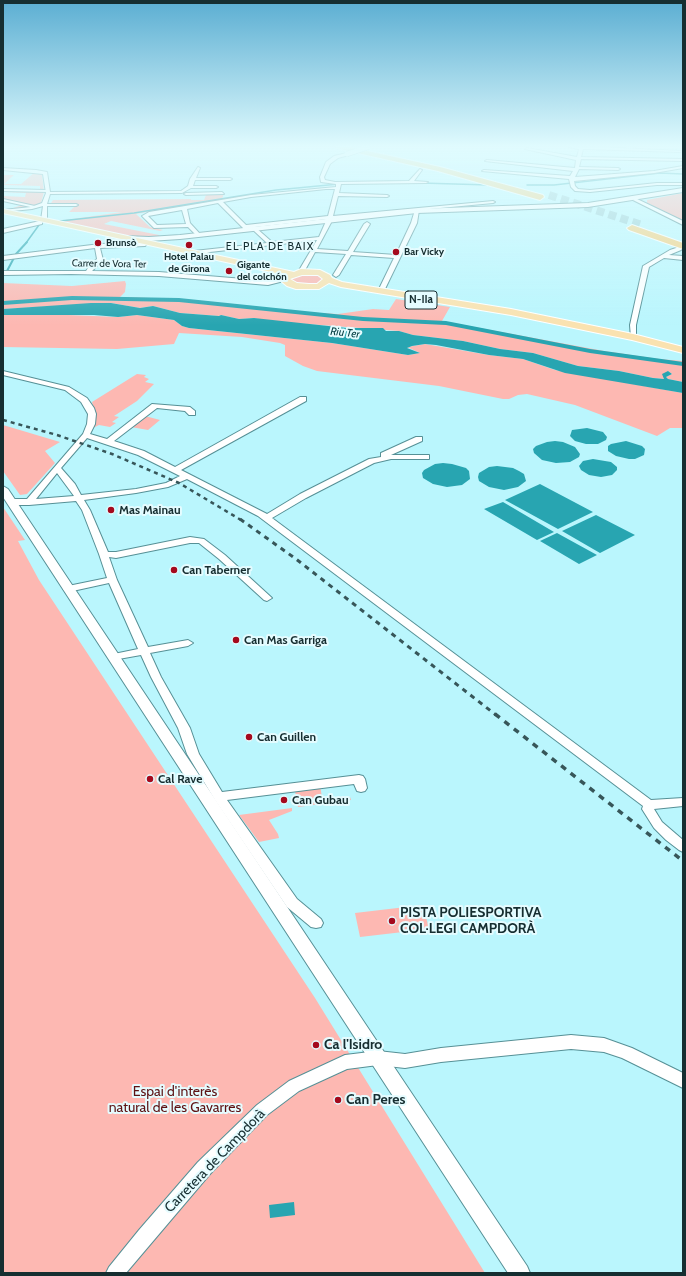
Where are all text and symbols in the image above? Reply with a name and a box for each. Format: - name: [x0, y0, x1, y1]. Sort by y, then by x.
- place label: Brunsò: [106, 237, 136, 249]
- marker: Brunsò: [93, 238, 103, 248]
- marker: Hotel Palau de Girona: [184, 240, 194, 250]
- district label: EL PLA DE BAIX: [226, 240, 314, 254]
- place label: Bar Vicky: [404, 246, 444, 258]
- marker: Bar Vicky: [391, 247, 401, 257]
- place label: Hotel Palau de Girona: [164, 251, 214, 274]
- street label: Carrer de Vora Ter: [72, 257, 146, 271]
- place label: Gigante del colchón: [237, 259, 287, 282]
- marker: Gigante del colchón: [224, 266, 234, 276]
- road number: N-IIa: [405, 291, 437, 309]
- water label: Riu Ter: [330, 325, 360, 341]
- place label: Mas Mainau: [119, 503, 181, 517]
- marker: Mas Mainau: [106, 505, 116, 515]
- place label: Can Taberner: [182, 563, 250, 577]
- marker: Can Taberner: [169, 565, 179, 575]
- place label: Can Mas Garriga: [244, 633, 327, 647]
- marker: Can Mas Garriga: [231, 635, 241, 645]
- place label: Can Guillen: [257, 730, 316, 744]
- marker: Can Guillen: [244, 732, 254, 742]
- place label: Cal Rave: [158, 772, 202, 786]
- marker: Cal Rave: [145, 774, 155, 784]
- place label: Can Gubau: [292, 793, 349, 807]
- marker: Can Gubau: [279, 795, 289, 805]
- place label: PISTA POLIESPORTIVA COL·LEGI CAMPDORÀ: [400, 905, 541, 938]
- marker: PISTA POLIESPORTIVA COL·LEGI CAMPDORÀ: [387, 916, 397, 926]
- place label: Ca l'Isidro: [324, 1037, 382, 1053]
- marker: Ca l'Isidro: [311, 1040, 321, 1050]
- park label: Espai d'interès natural de les Gavarres: [109, 1084, 241, 1116]
- place label: Can Peres: [346, 1092, 405, 1108]
- marker: Can Peres: [333, 1095, 343, 1105]
- street label: Carretera de Campdorà: [161, 1106, 269, 1216]

